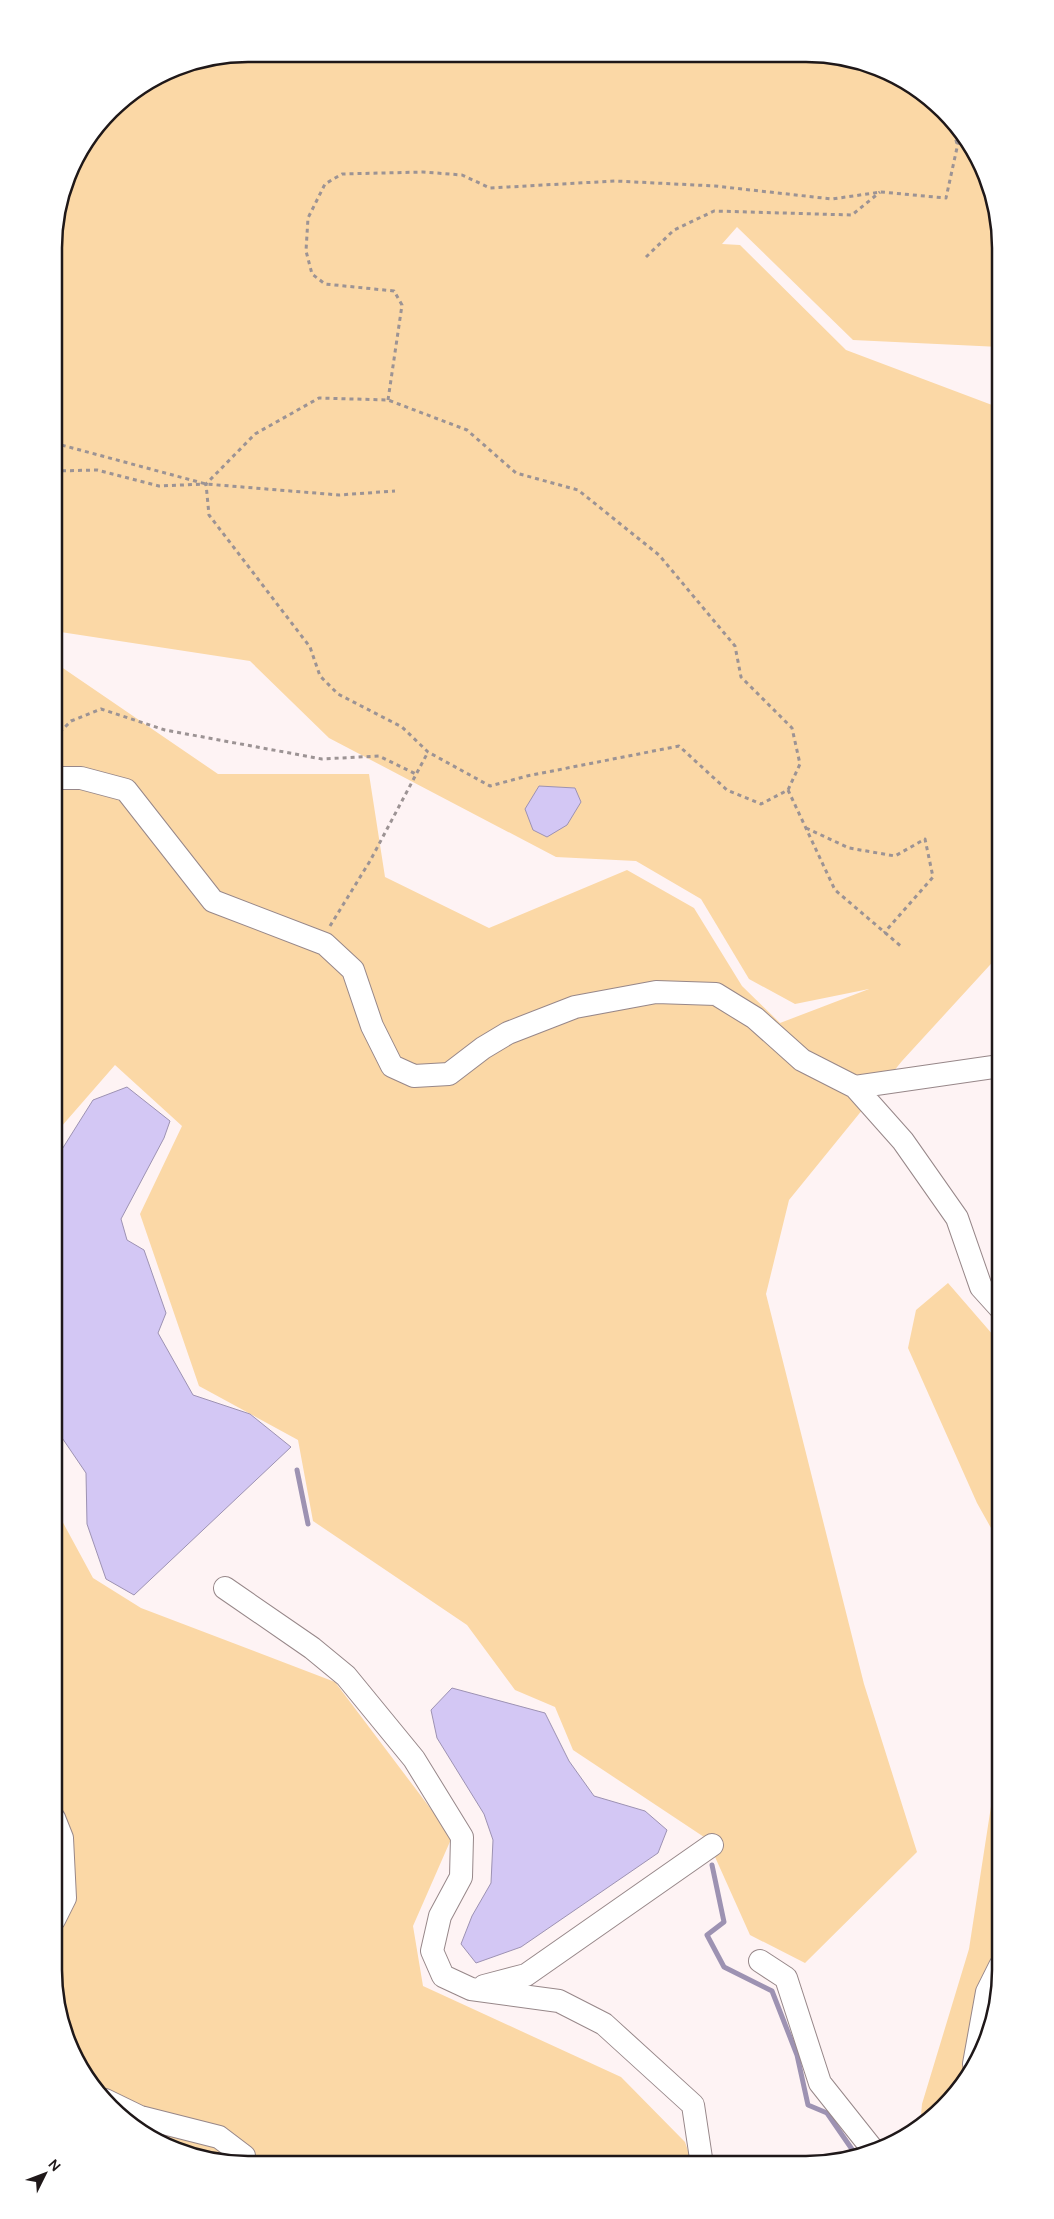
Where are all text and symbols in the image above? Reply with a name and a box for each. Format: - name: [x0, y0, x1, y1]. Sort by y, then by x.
- north arrow: [20, 2149, 70, 2199]
- text: N: [45, 2155, 65, 2175]

